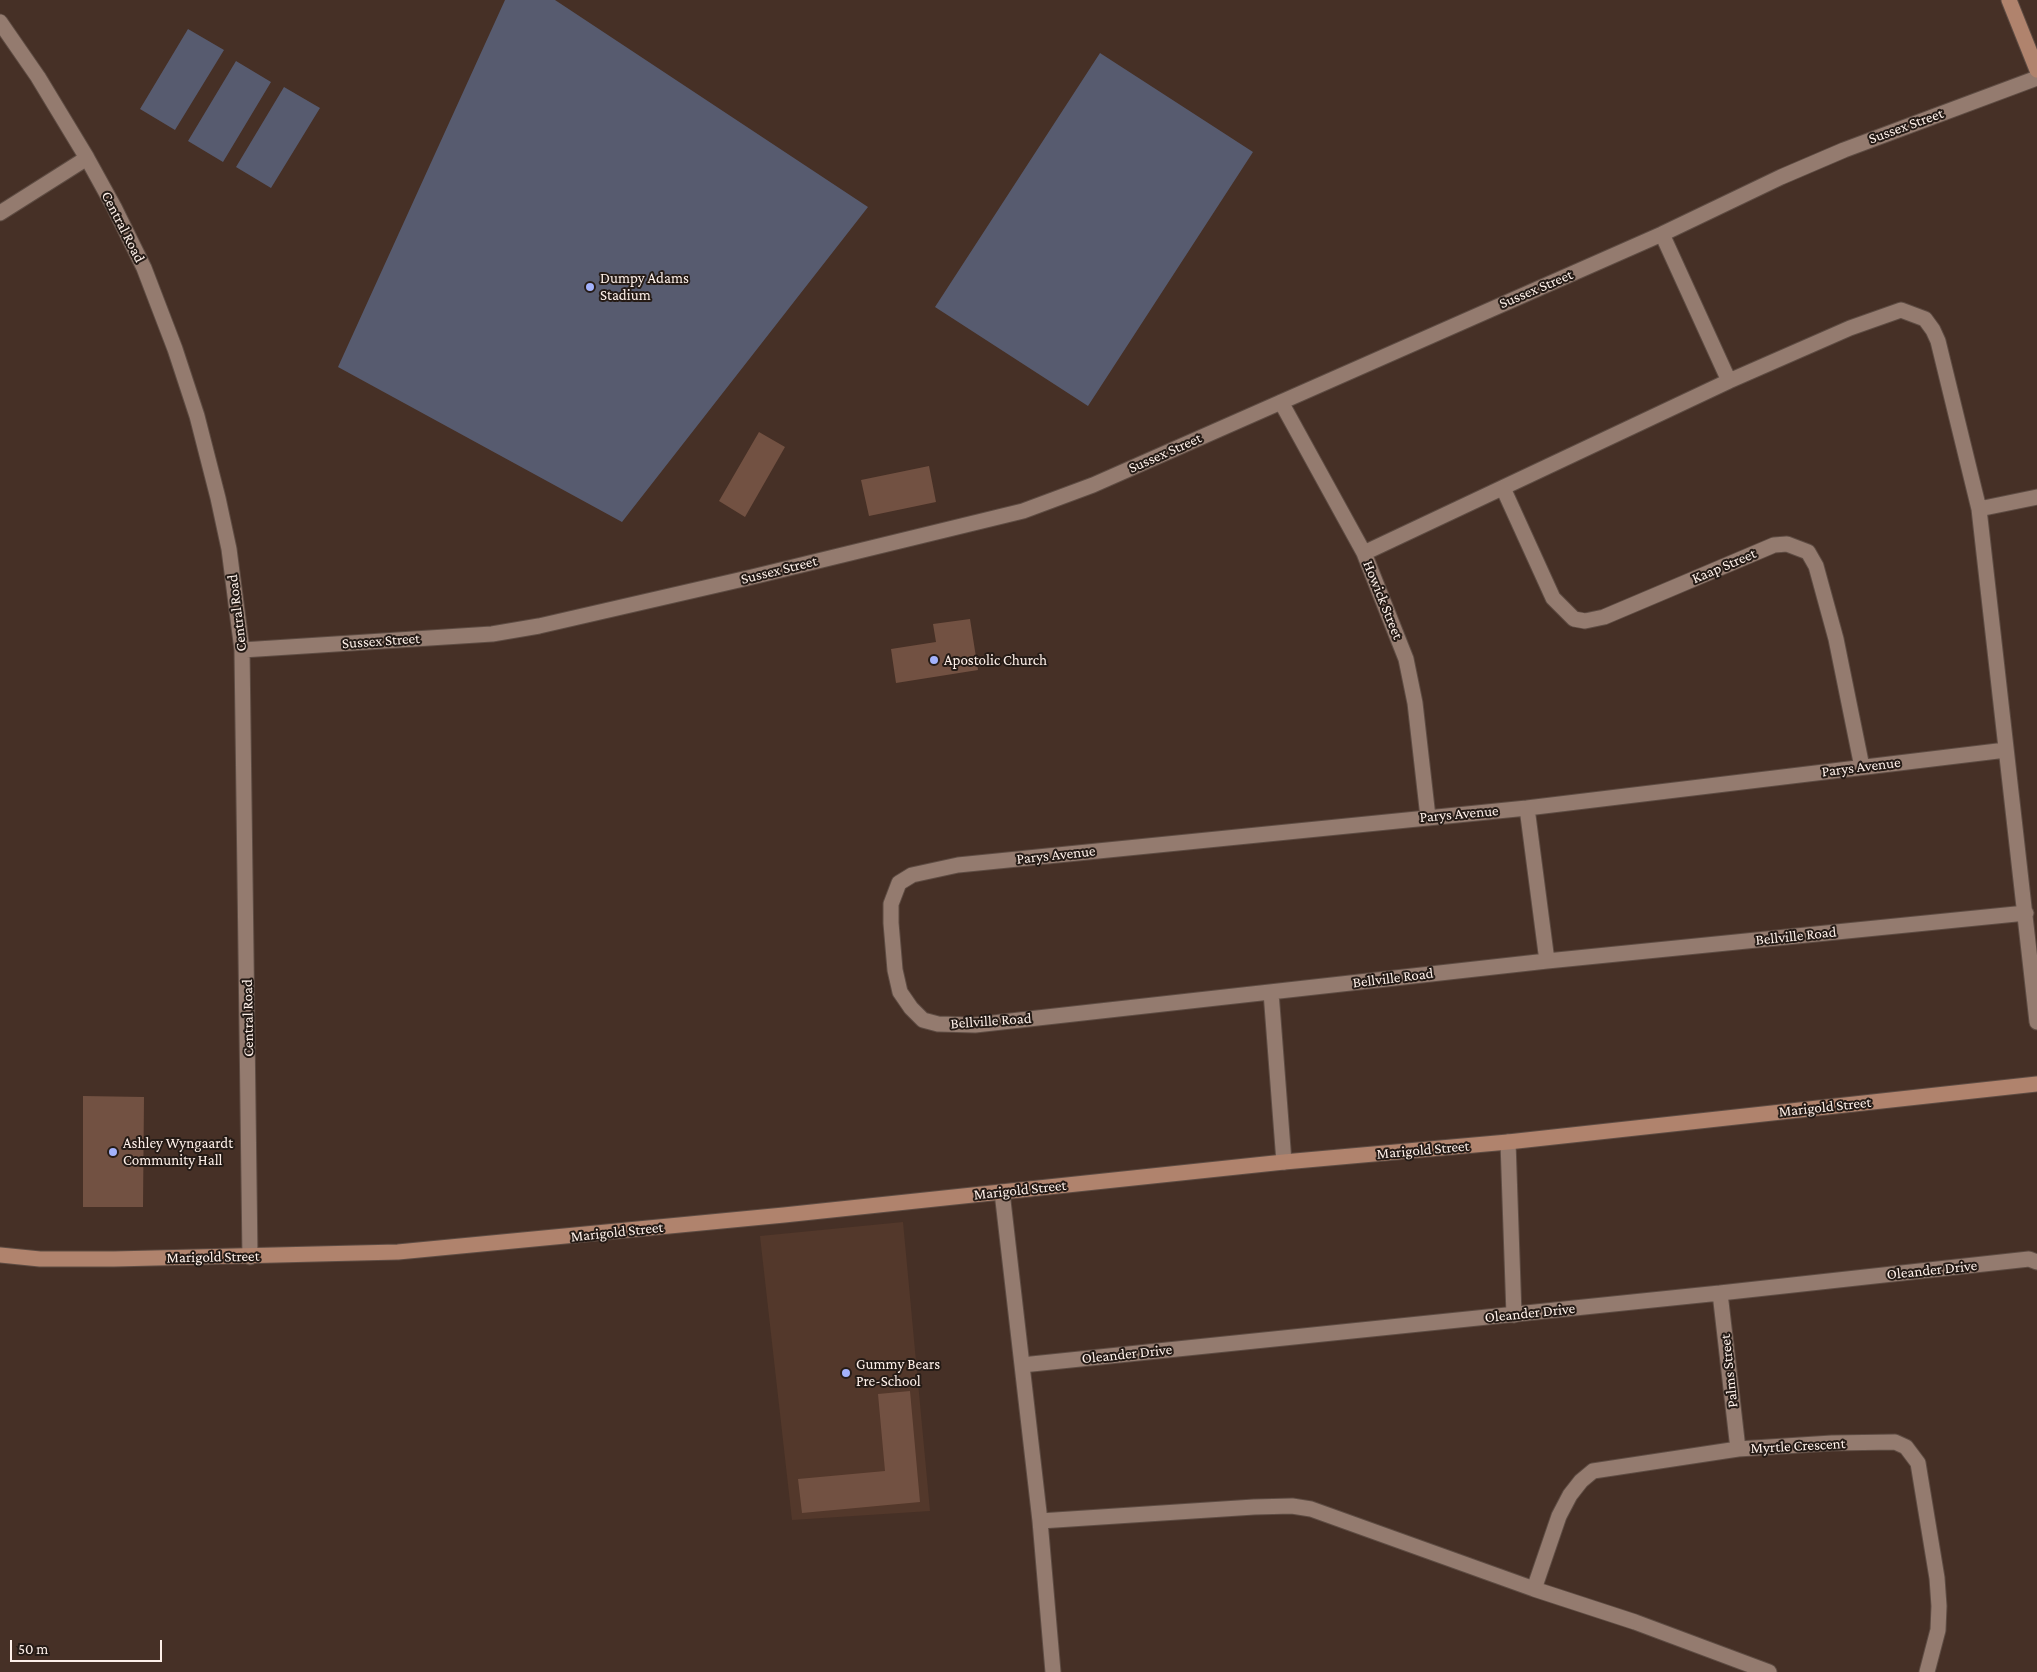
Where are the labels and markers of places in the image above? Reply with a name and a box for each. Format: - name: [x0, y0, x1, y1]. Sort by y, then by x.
- place label: Dumpy Adams Stadium: [600, 269, 689, 304]
- marker: Dumpy Adams Stadium: [584, 281, 596, 293]
- place label: Apostolic Church: [944, 651, 1047, 669]
- marker: Apostolic Church: [928, 654, 940, 666]
- place label: Ashley Wyngaardt Community Hall: [123, 1134, 233, 1169]
- marker: Ashley Wyngaardt Community Hall: [107, 1146, 119, 1158]
- place label: Gummy Bears Pre-School: [856, 1355, 940, 1390]
- marker: Gummy Bears Pre-School: [840, 1367, 852, 1379]

